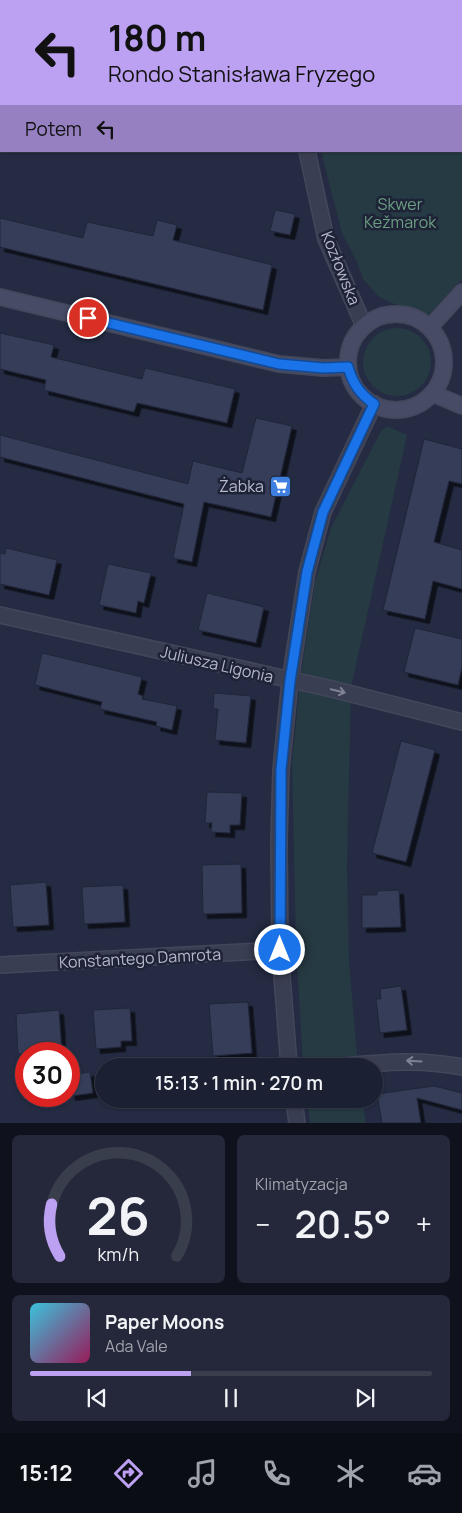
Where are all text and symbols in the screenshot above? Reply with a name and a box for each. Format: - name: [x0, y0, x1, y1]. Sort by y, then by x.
- text: 180 m: [108, 14, 206, 62]
- icon: left: [25, 20, 90, 85]
- text: Rondo Stanisława Fryzego: [108, 59, 375, 89]
- icon: left: [92, 115, 120, 143]
- text: Potem: [25, 116, 82, 142]
- park label: Skwer Kežmarok: [364, 193, 437, 233]
- street label: Kozłowska: [316, 228, 366, 308]
- pin: [67, 297, 109, 339]
- icon: arrive: [74, 304, 102, 332]
- supermarket icon: Żabka: [268, 474, 292, 498]
- place label: Żabka: [219, 475, 264, 497]
- street label: Juliusza Ligonia: [158, 640, 276, 688]
- one-way arrow: [329, 687, 345, 696]
- position arrow: [253, 923, 305, 975]
- street label: Konstantego Damrota: [58, 943, 222, 973]
- speed limit sign: 30: [15, 1042, 80, 1107]
- one-way arrow: [406, 1056, 422, 1065]
- text: 15:13 · 1 min · 270 m: [155, 1070, 323, 1096]
- text: Klimatyzacja: [255, 1173, 348, 1195]
- text: 26: [87, 1180, 150, 1251]
- text: 20.5°: [295, 1197, 391, 1249]
- text: −: [255, 1205, 270, 1243]
- text: +: [416, 1205, 432, 1243]
- text: km/h: [98, 1242, 139, 1266]
- text: Paper Moons: [105, 1309, 224, 1335]
- text: Ada Vale: [105, 1335, 168, 1357]
- icon: previous: [83, 1384, 111, 1412]
- icon: pause: [217, 1384, 245, 1412]
- icon: next: [351, 1384, 379, 1412]
- icon: directions: [111, 1456, 146, 1491]
- icon: music: [185, 1456, 220, 1491]
- icon: phone: [259, 1456, 294, 1491]
- icon: climate: [333, 1456, 368, 1491]
- icon: car: [407, 1456, 442, 1491]
- text: 15:12: [20, 1458, 72, 1488]

